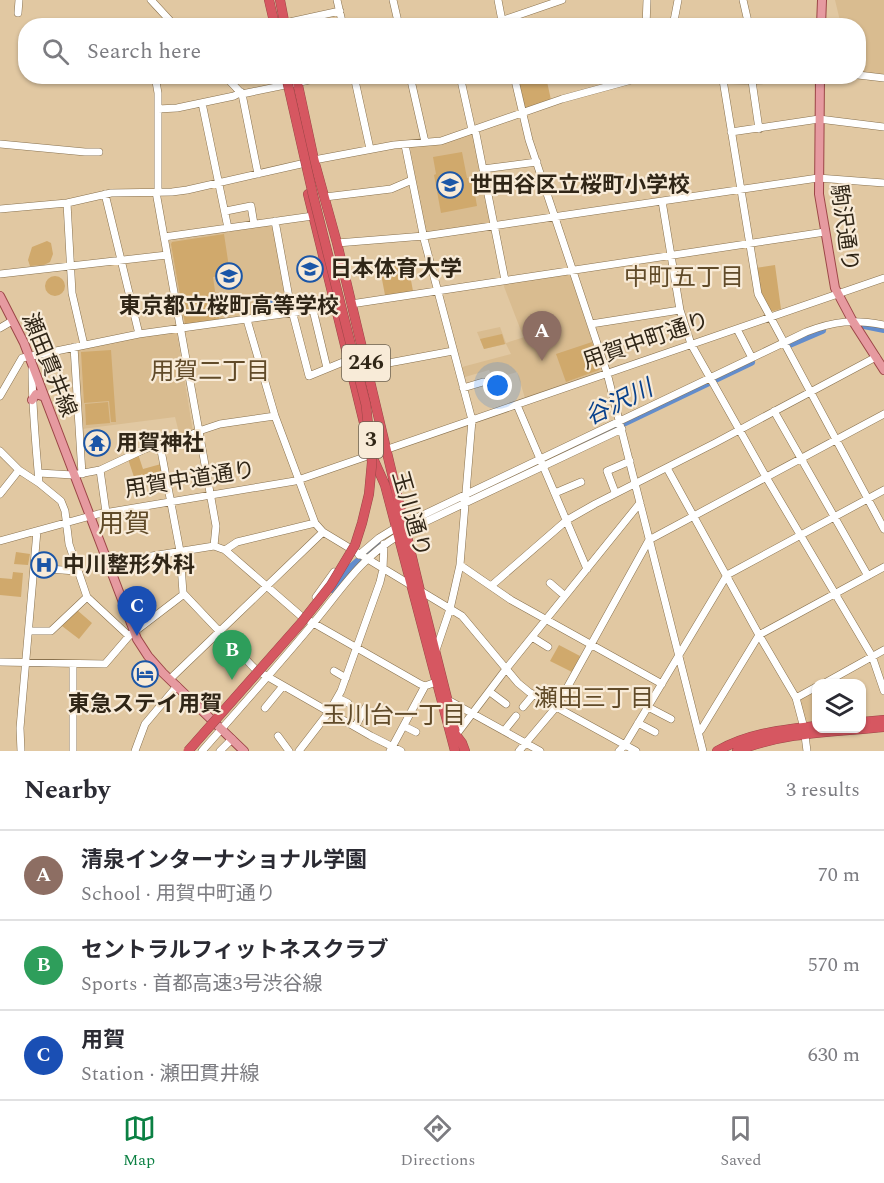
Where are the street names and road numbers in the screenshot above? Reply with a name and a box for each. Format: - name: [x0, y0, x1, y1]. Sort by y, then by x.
- street label: 駒沢通り: [822, 182, 866, 274]
- street label: 用賀中町通り: [578, 304, 714, 378]
- street label: 瀬田貫井線: [13, 308, 85, 422]
- road number: 246: [342, 345, 390, 381]
- road number: 3: [359, 422, 383, 458]
- street label: 用賀中道通り: [122, 453, 258, 507]
- street label: 玉川通り: [383, 467, 439, 561]

